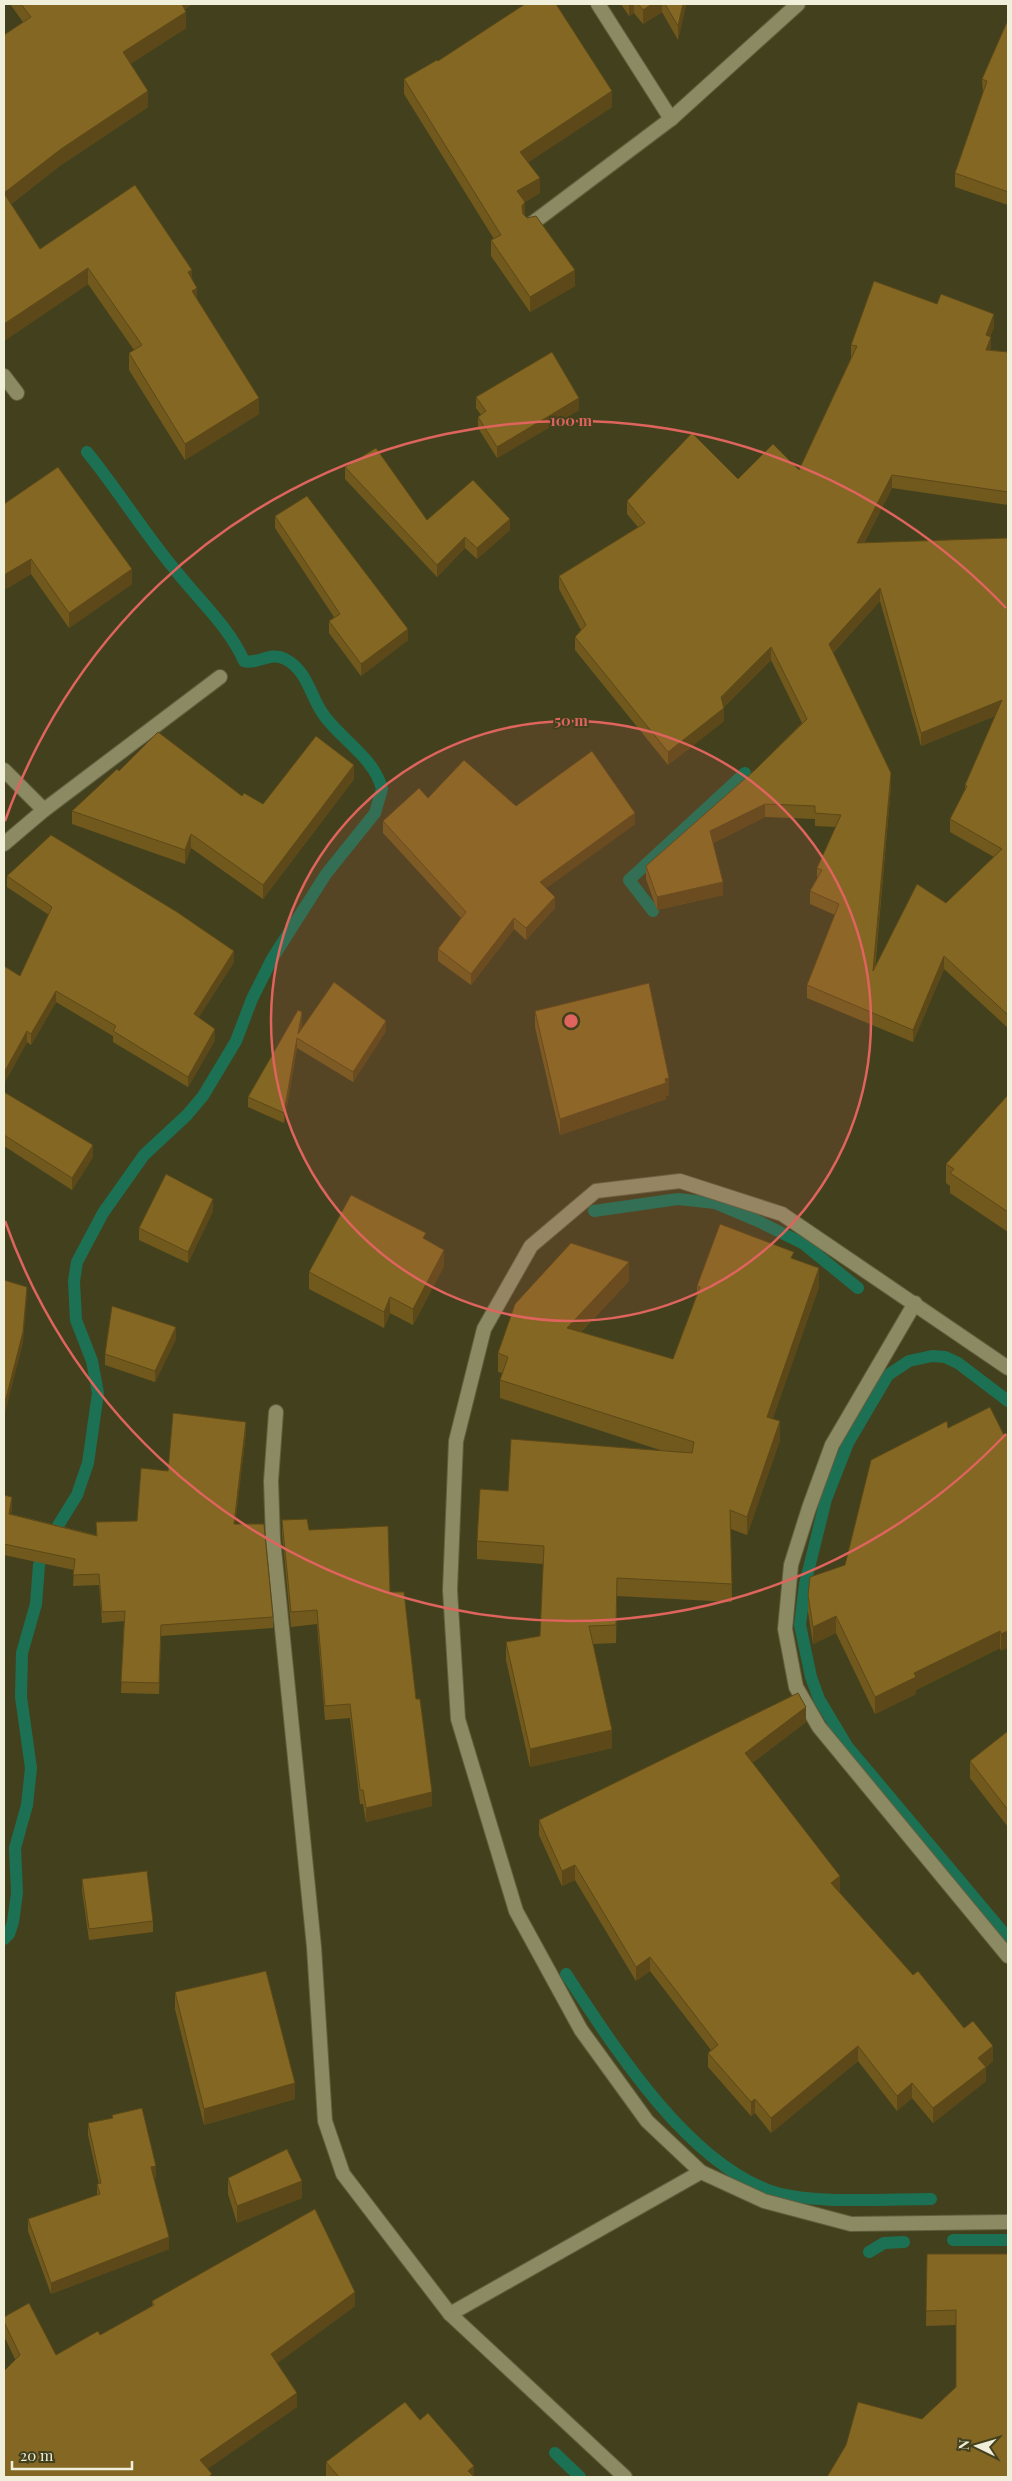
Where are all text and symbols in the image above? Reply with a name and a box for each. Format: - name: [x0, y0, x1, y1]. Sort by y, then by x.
- text: 100 m: [550, 410, 593, 430]
- text: 50 m: [554, 710, 588, 730]
- centre of rings: [562, 1012, 580, 1030]
- north arrow: [952, 2421, 1002, 2471]
- scale bar: [12, 2438, 132, 2470]
- text: N: [954, 2439, 973, 2451]
- text: 20 m: [20, 2445, 54, 2465]

